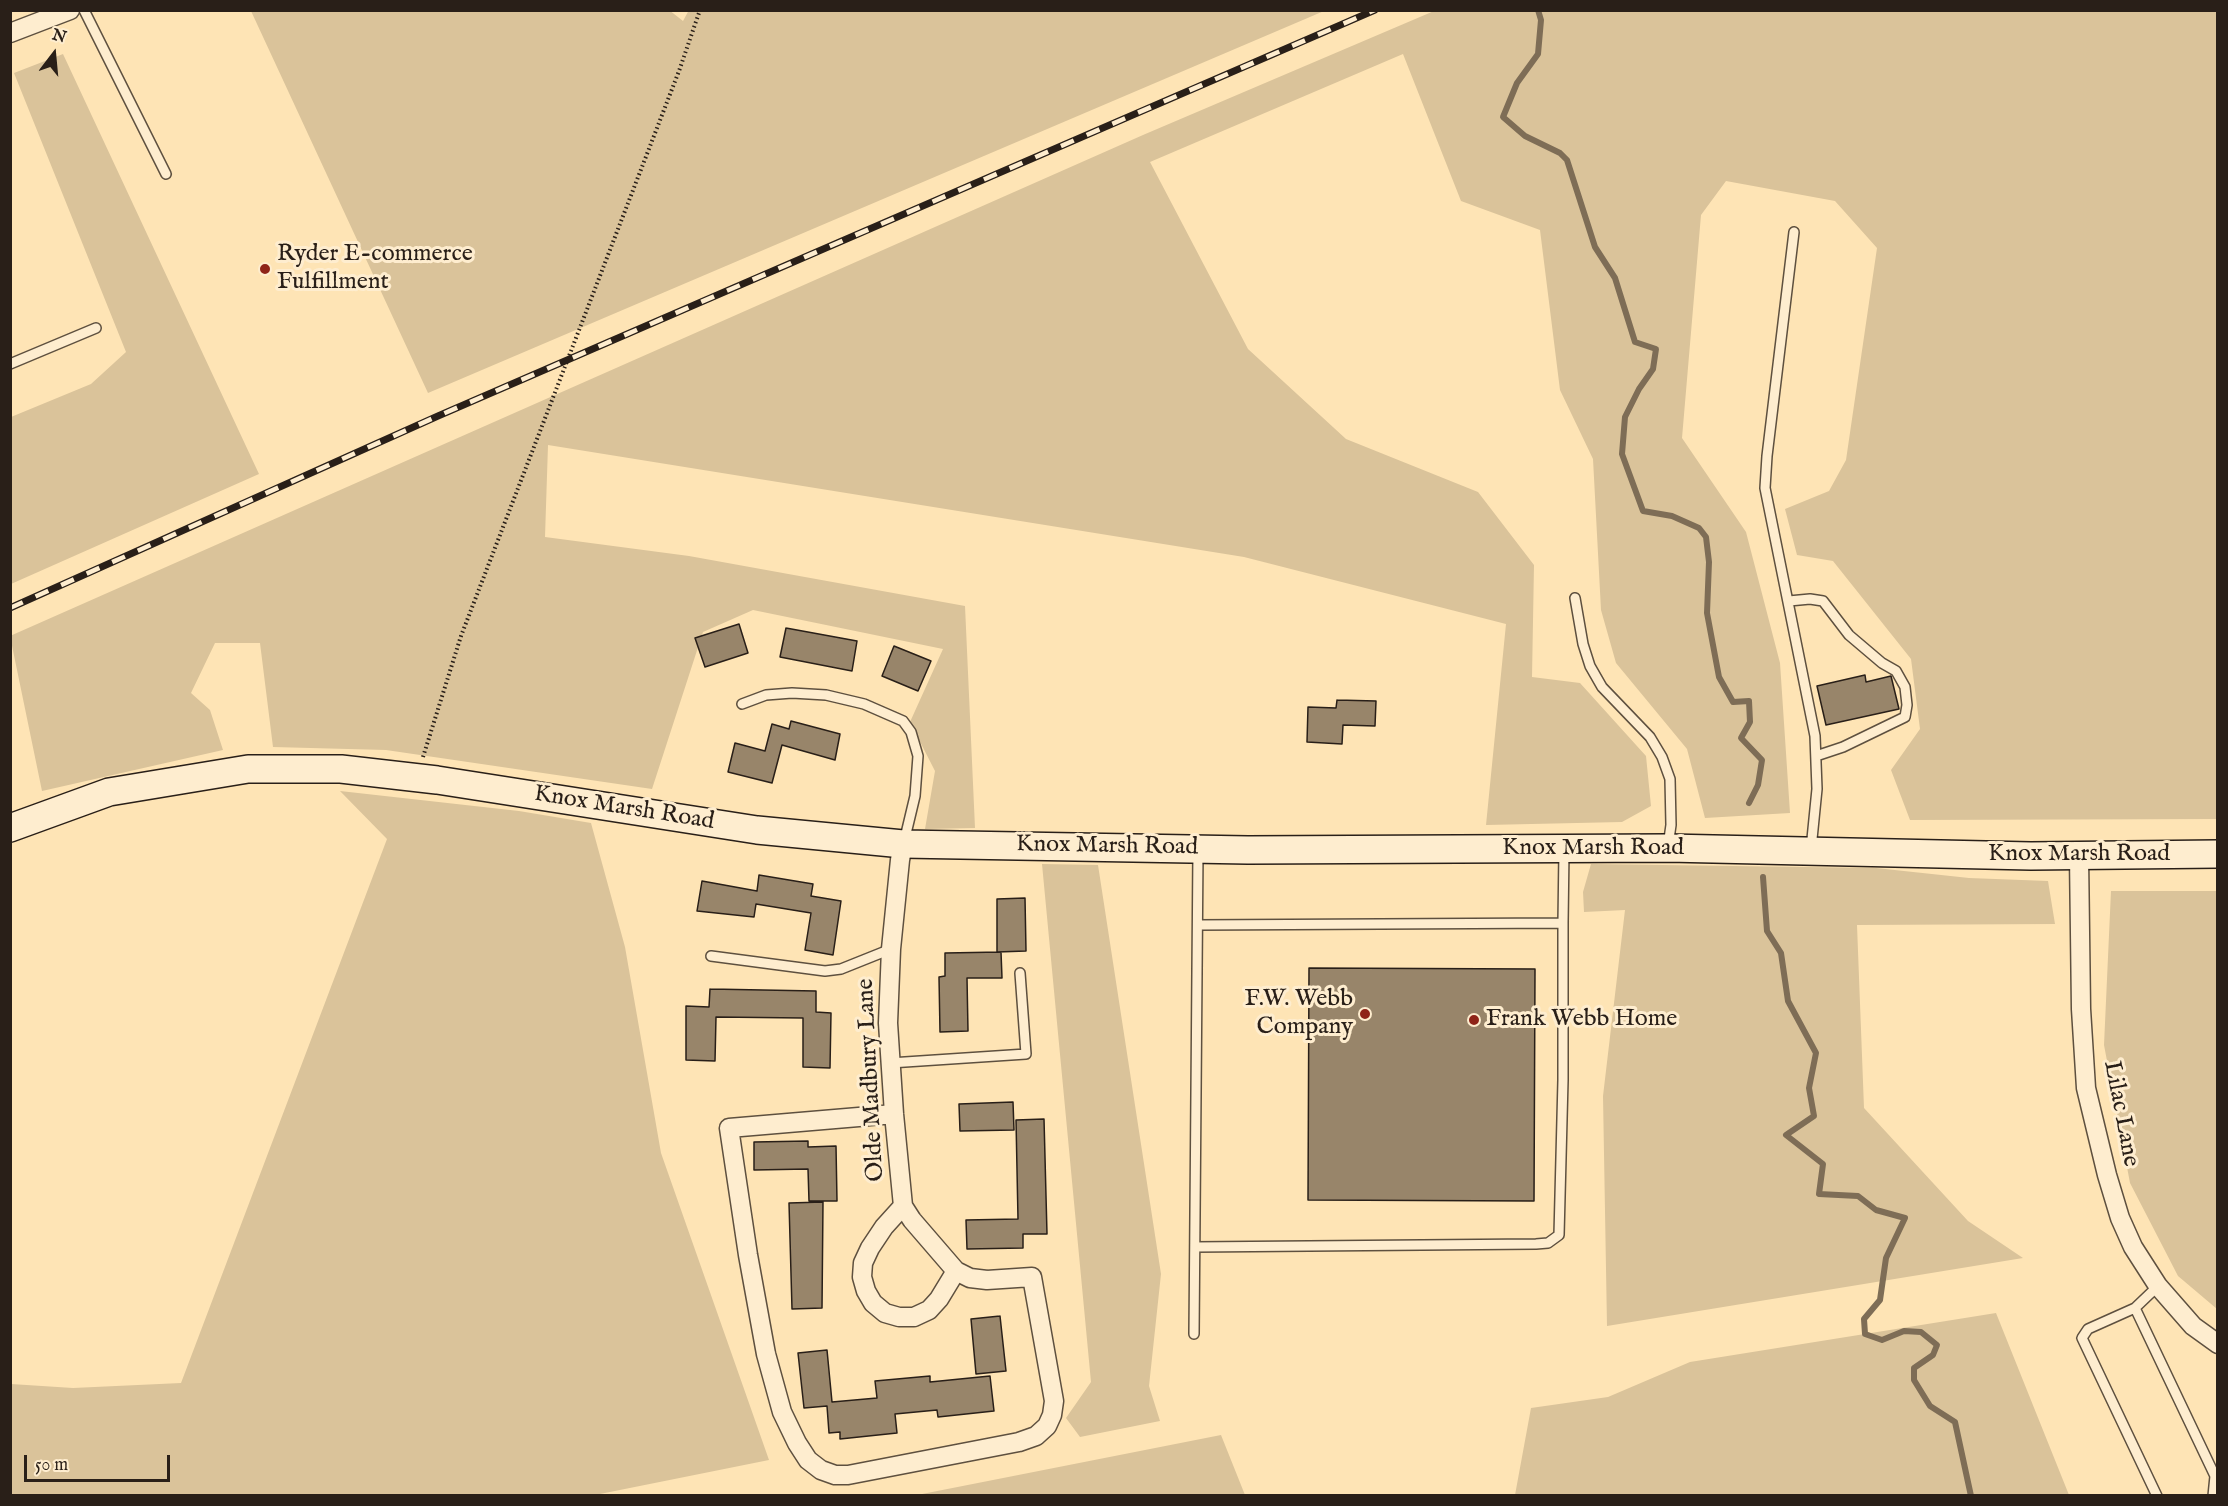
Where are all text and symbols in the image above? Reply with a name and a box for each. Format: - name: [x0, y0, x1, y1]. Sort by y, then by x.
- north arrow: [24, 24, 84, 84]
- text: N: [50, 25, 68, 48]
- place label: Ryder E-commerce Fulfillment: [277, 241, 473, 297]
- marker: Ryder E-commerce Fulfillment: [258, 262, 272, 276]
- street label: Knox Marsh Road: [532, 781, 716, 837]
- street label: Knox Marsh Road: [1016, 831, 1198, 863]
- street label: Knox Marsh Road: [1502, 835, 1684, 863]
- street label: Knox Marsh Road: [1988, 841, 2170, 869]
- street label: Olde Madbury Lane: [852, 978, 892, 1182]
- place label: F.W. Webb Company: [1245, 986, 1353, 1042]
- place label: Frank Webb Home: [1486, 1006, 1677, 1034]
- marker: F.W. Webb Company: [1358, 1007, 1372, 1021]
- marker: Frank Webb Home: [1467, 1013, 1481, 1027]
- street label: Lilac Lane: [2096, 1059, 2144, 1169]
- scale bar: [27, 1443, 172, 1481]
- text: 50 m: [35, 1454, 68, 1477]

